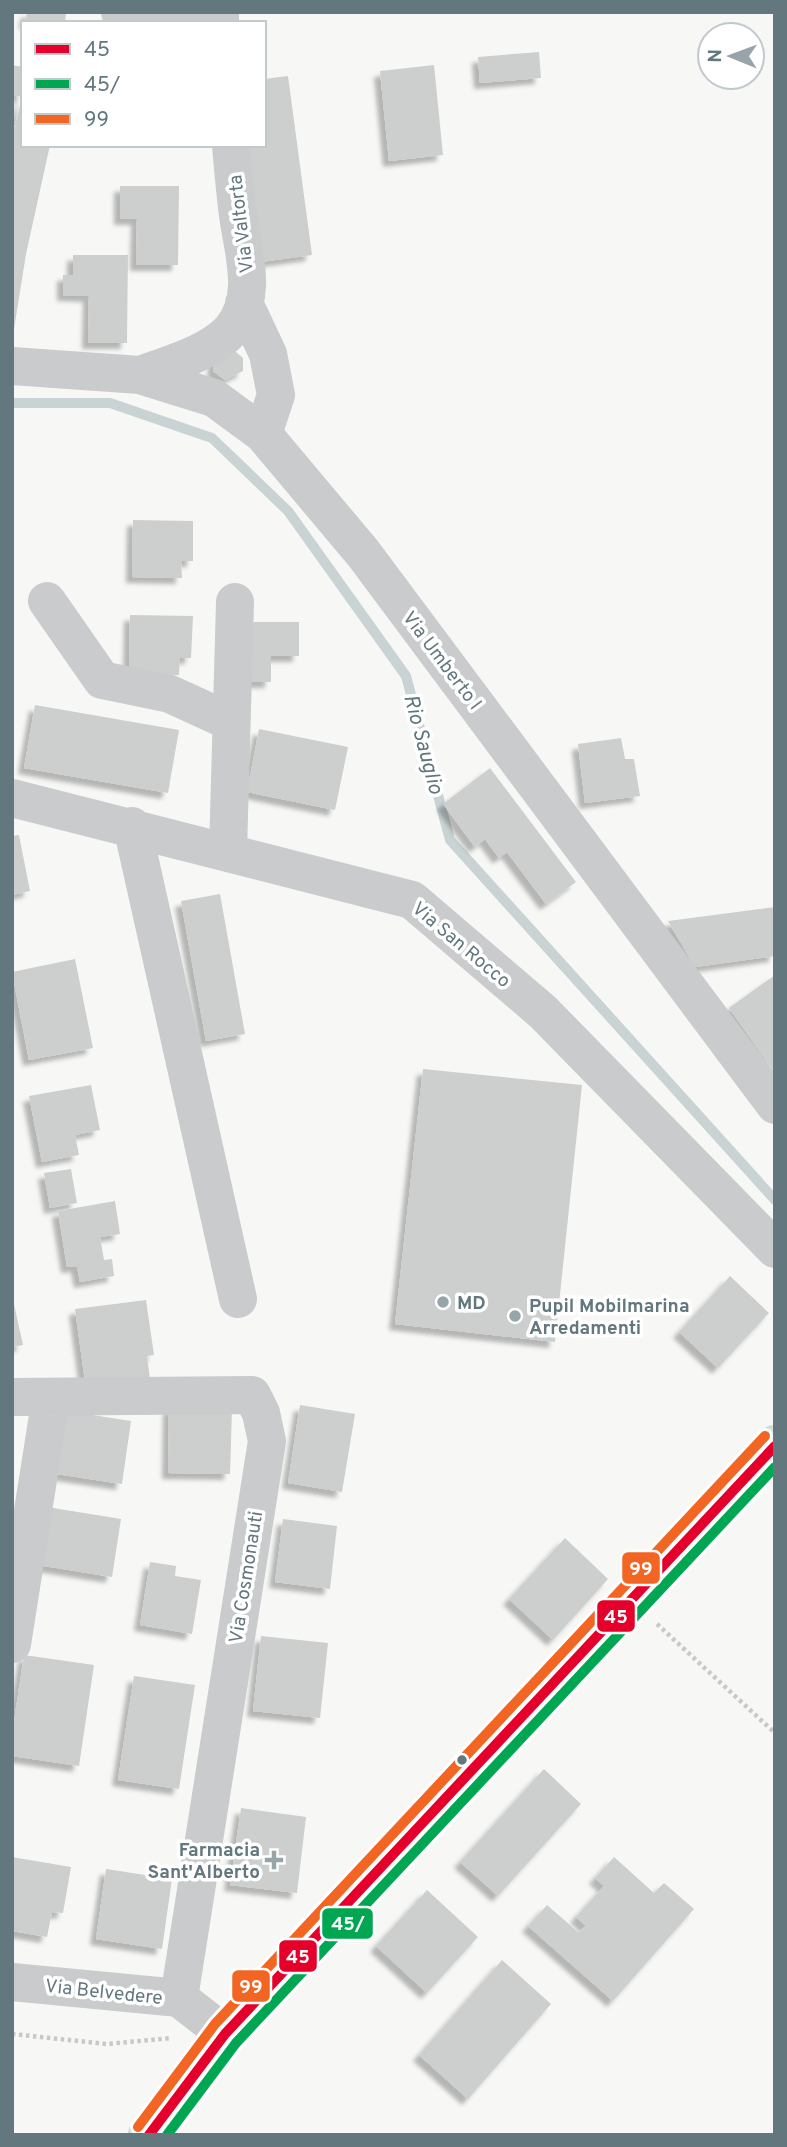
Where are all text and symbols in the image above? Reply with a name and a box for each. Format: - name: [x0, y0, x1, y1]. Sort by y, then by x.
- legend: [21, 21, 266, 147]
- north arrow: [696, 21, 766, 91]
- text: 45: [84, 37, 110, 64]
- text: N: [704, 49, 728, 63]
- text: 45/: [84, 72, 120, 99]
- text: 99: [84, 107, 109, 134]
- street label: Via Valtorta: [224, 173, 260, 274]
- street label: Via Umberto I: [397, 607, 486, 715]
- water label: Rio Sauglio: [396, 692, 449, 798]
- street label: Via San Rocco: [406, 897, 515, 994]
- place label: MD: [457, 1292, 486, 1316]
- marker: MD: [435, 1294, 451, 1310]
- place label: Pupil Mobilmarina Arredamenti: [529, 1295, 689, 1341]
- marker: Pupil Mobilmarina Arredamenti: [507, 1308, 523, 1324]
- street label: Via Cosmonauti: [225, 1510, 269, 1645]
- line badge: 99: [621, 1551, 661, 1585]
- text: 99: [629, 1558, 653, 1582]
- line badge: 45: [596, 1599, 636, 1633]
- text: 45: [604, 1606, 628, 1630]
- unlabelled marker: [455, 1753, 469, 1767]
- place label: Farmacia Sant'Alberto: [148, 1839, 260, 1885]
- marker: Farmacia Sant'Alberto: [266, 1852, 282, 1868]
- line badge: 45/: [321, 1907, 374, 1940]
- text: 45/: [331, 1913, 365, 1937]
- line badge: 45: [278, 1939, 318, 1973]
- text: 45: [286, 1946, 310, 1970]
- line badge: 99: [231, 1969, 271, 2003]
- street label: Via Belvedere: [44, 1975, 164, 2011]
- text: 99: [239, 1976, 263, 2000]

